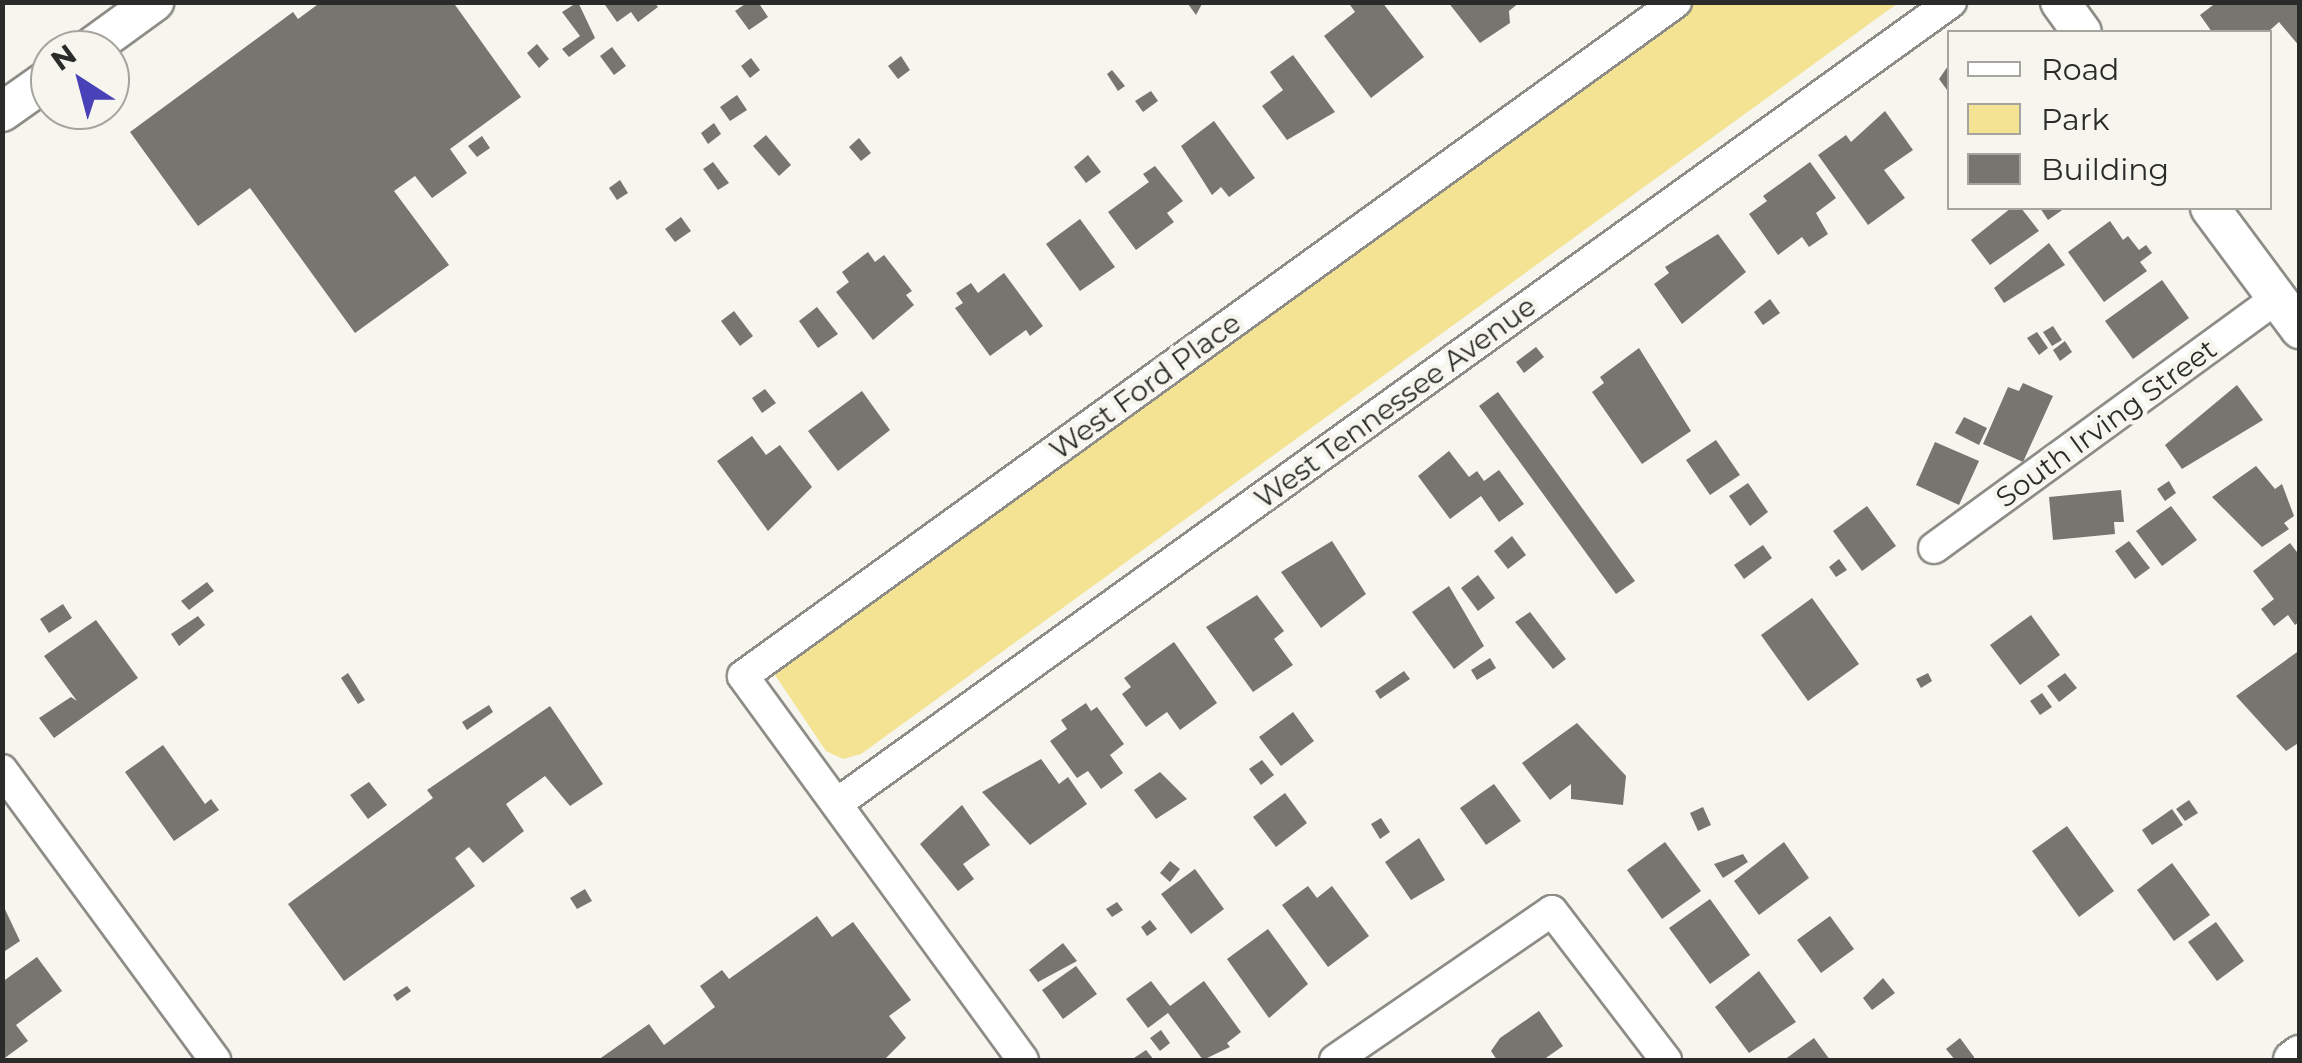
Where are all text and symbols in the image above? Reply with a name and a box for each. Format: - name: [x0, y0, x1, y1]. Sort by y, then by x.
- north arrow: [30, 30, 130, 130]
- legend: [1947, 30, 2272, 210]
- text: N: [44, 37, 83, 78]
- text: Road: [2041, 51, 2119, 88]
- text: Park: [2041, 101, 2110, 138]
- text: Building: [2041, 151, 2169, 188]
- street label: West Tennessee Avenue: [1248, 289, 1542, 515]
- street label: West Ford Place: [1043, 306, 1247, 466]
- street label: South Irving Street: [1989, 332, 2223, 514]

